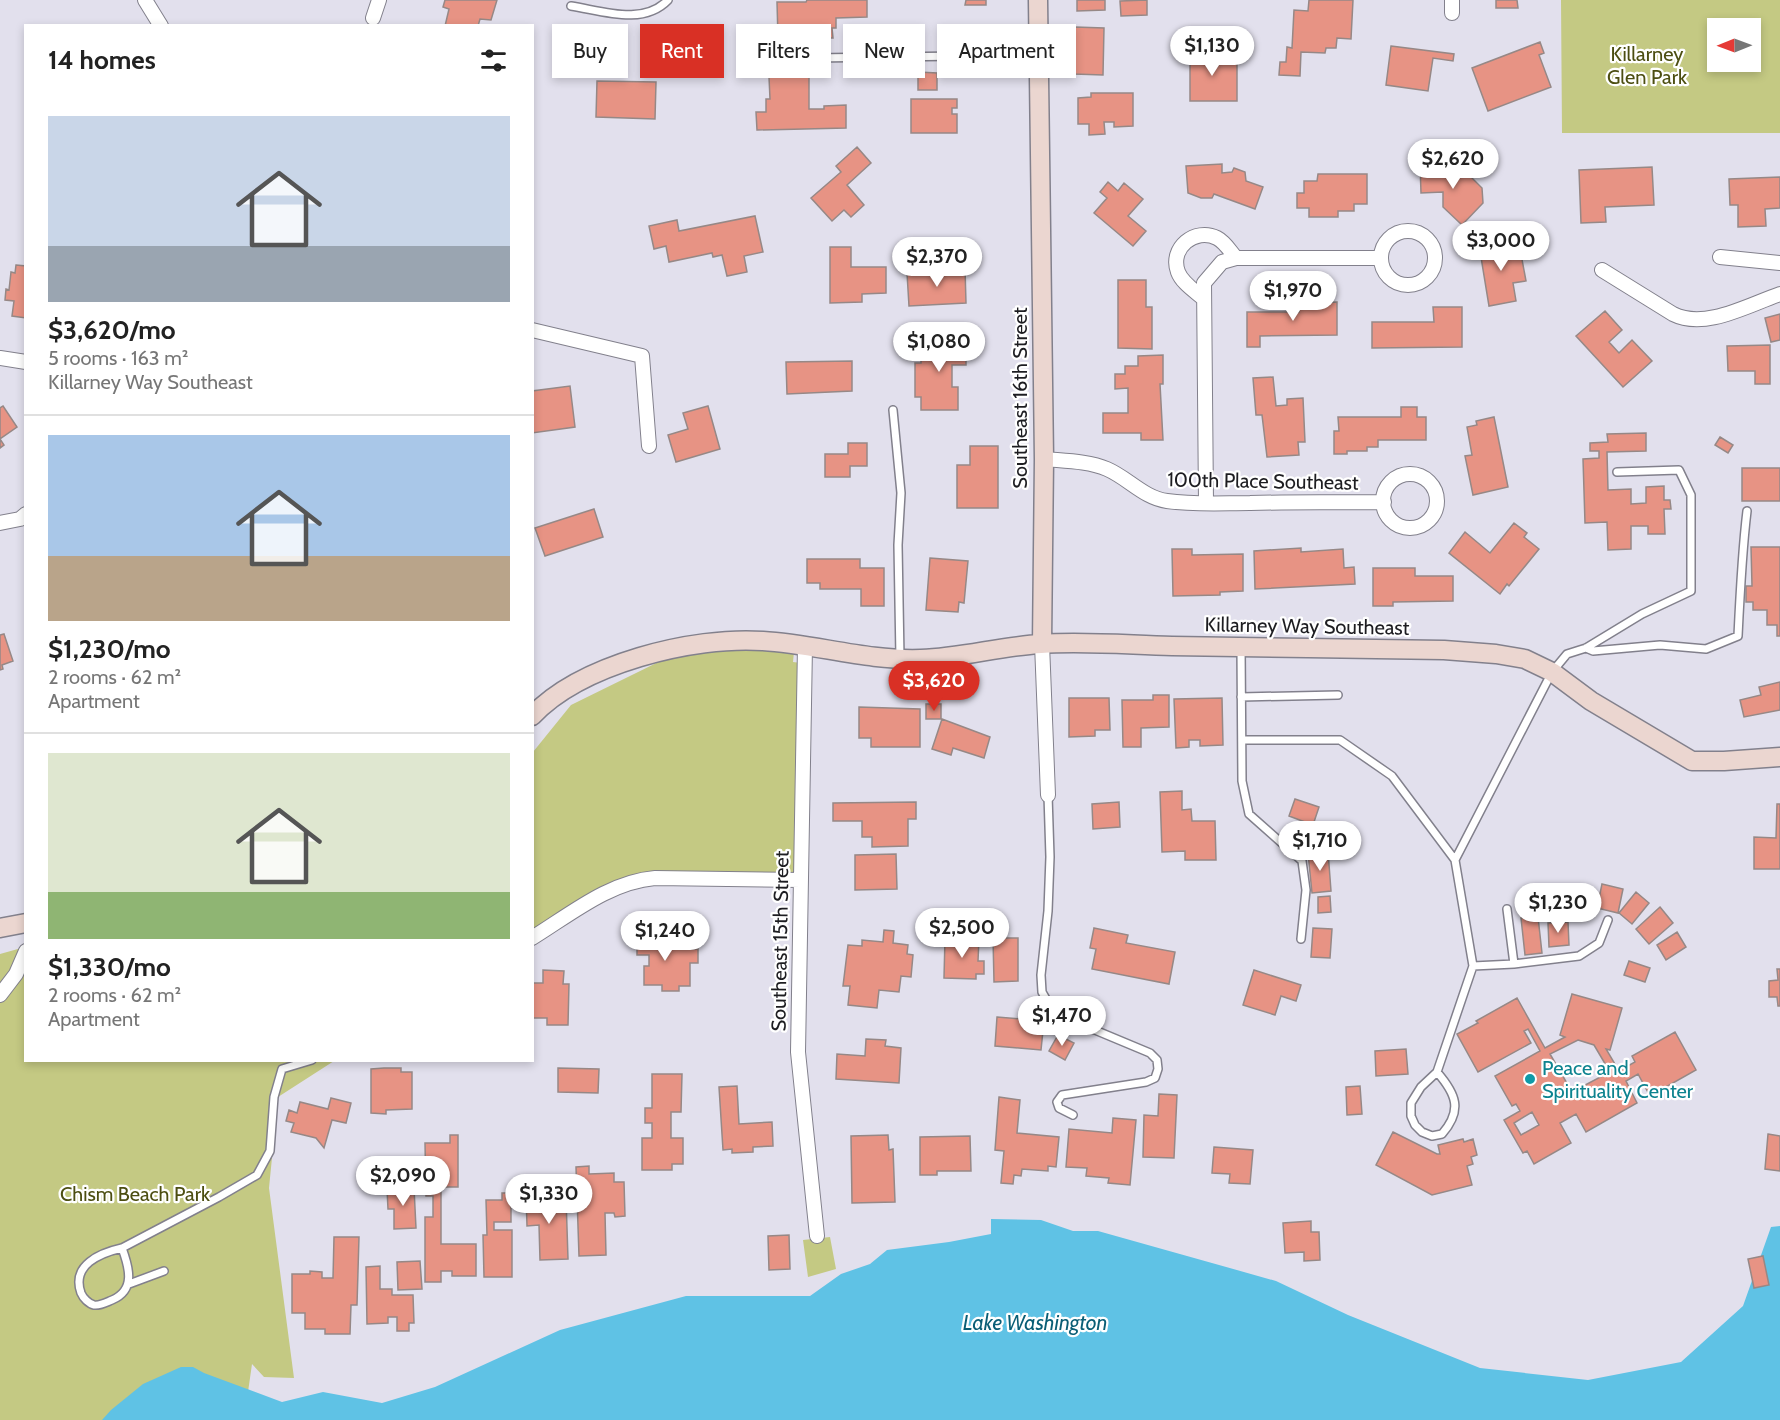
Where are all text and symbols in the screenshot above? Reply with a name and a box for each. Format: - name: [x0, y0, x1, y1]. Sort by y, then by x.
- north arrow: [1707, 18, 1761, 72]
- map controls: [1707, 18, 1761, 72]
- chip: Buy: [552, 24, 628, 78]
- chip: Rent: [640, 24, 724, 78]
- chip: Filters: [736, 24, 831, 78]
- chip: New: [843, 24, 925, 78]
- chip: Apartment: [937, 24, 1076, 78]
- pin: $1,130: [1163, 26, 1261, 77]
- text: $1,130: [1184, 33, 1240, 57]
- park label: Killarney Glen Park: [1607, 42, 1687, 89]
- text: 14 homes: [48, 44, 156, 76]
- icon: filters: [477, 44, 510, 77]
- pin: $2,620: [1404, 139, 1502, 190]
- text: $2,620: [1422, 146, 1484, 170]
- icon: home: [225, 155, 333, 263]
- pin: $3,000: [1452, 221, 1550, 272]
- text: $3,000: [1466, 228, 1536, 252]
- pin: $2,370: [888, 237, 986, 288]
- text: $2,370: [906, 244, 968, 268]
- pin: $1,970: [1244, 271, 1342, 322]
- text: $1,970: [1264, 278, 1322, 302]
- street label: Southeast 16th Street: [1008, 307, 1032, 489]
- text: $3,620/mo: [48, 314, 176, 346]
- pin: $1,080: [890, 322, 988, 373]
- text: $1,080: [907, 329, 971, 353]
- text: 5 rooms · 163 m²: [48, 346, 188, 370]
- text: Killarney Way Southeast: [48, 370, 253, 394]
- street label: 100th Place Southeast: [1167, 467, 1359, 495]
- icon: home: [225, 474, 333, 582]
- street label: Killarney Way Southeast: [1204, 612, 1410, 640]
- text: $1,230/mo: [48, 633, 171, 665]
- pin: $3,620: [885, 661, 983, 712]
- text: 2 rooms · 62 m²: [48, 665, 181, 689]
- text: $3,620: [903, 668, 965, 692]
- text: Apartment: [48, 689, 140, 713]
- icon: home: [225, 792, 333, 900]
- pin: $1,710: [1271, 821, 1369, 872]
- text: $1,710: [1292, 828, 1348, 852]
- street label: Southeast 15th Street: [766, 850, 794, 1032]
- pin: $1,230: [1509, 883, 1607, 934]
- text: $1,230: [1528, 890, 1588, 914]
- pin: $2,500: [913, 908, 1011, 959]
- pin: $1,240: [616, 911, 714, 962]
- text: $2,500: [929, 915, 995, 939]
- text: $1,240: [635, 918, 695, 942]
- text: $1,330/mo: [48, 951, 171, 983]
- text: 2 rooms · 62 m²: [48, 983, 181, 1007]
- pin: $1,470: [1013, 996, 1111, 1047]
- text: $1,470: [1032, 1003, 1092, 1027]
- text: Apartment: [48, 1007, 140, 1031]
- place label: Peace and Spirituality Center: [1542, 1056, 1694, 1103]
- marker: Peace and Spirituality Center: [1523, 1072, 1537, 1086]
- pin: $2,090: [354, 1156, 452, 1207]
- text: $2,090: [370, 1163, 436, 1187]
- pin: $1,330: [500, 1174, 598, 1225]
- text: $1,330: [519, 1181, 579, 1205]
- park label: Chism Beach Park: [60, 1182, 210, 1206]
- water label: Lake Washington: [963, 1310, 1107, 1335]

